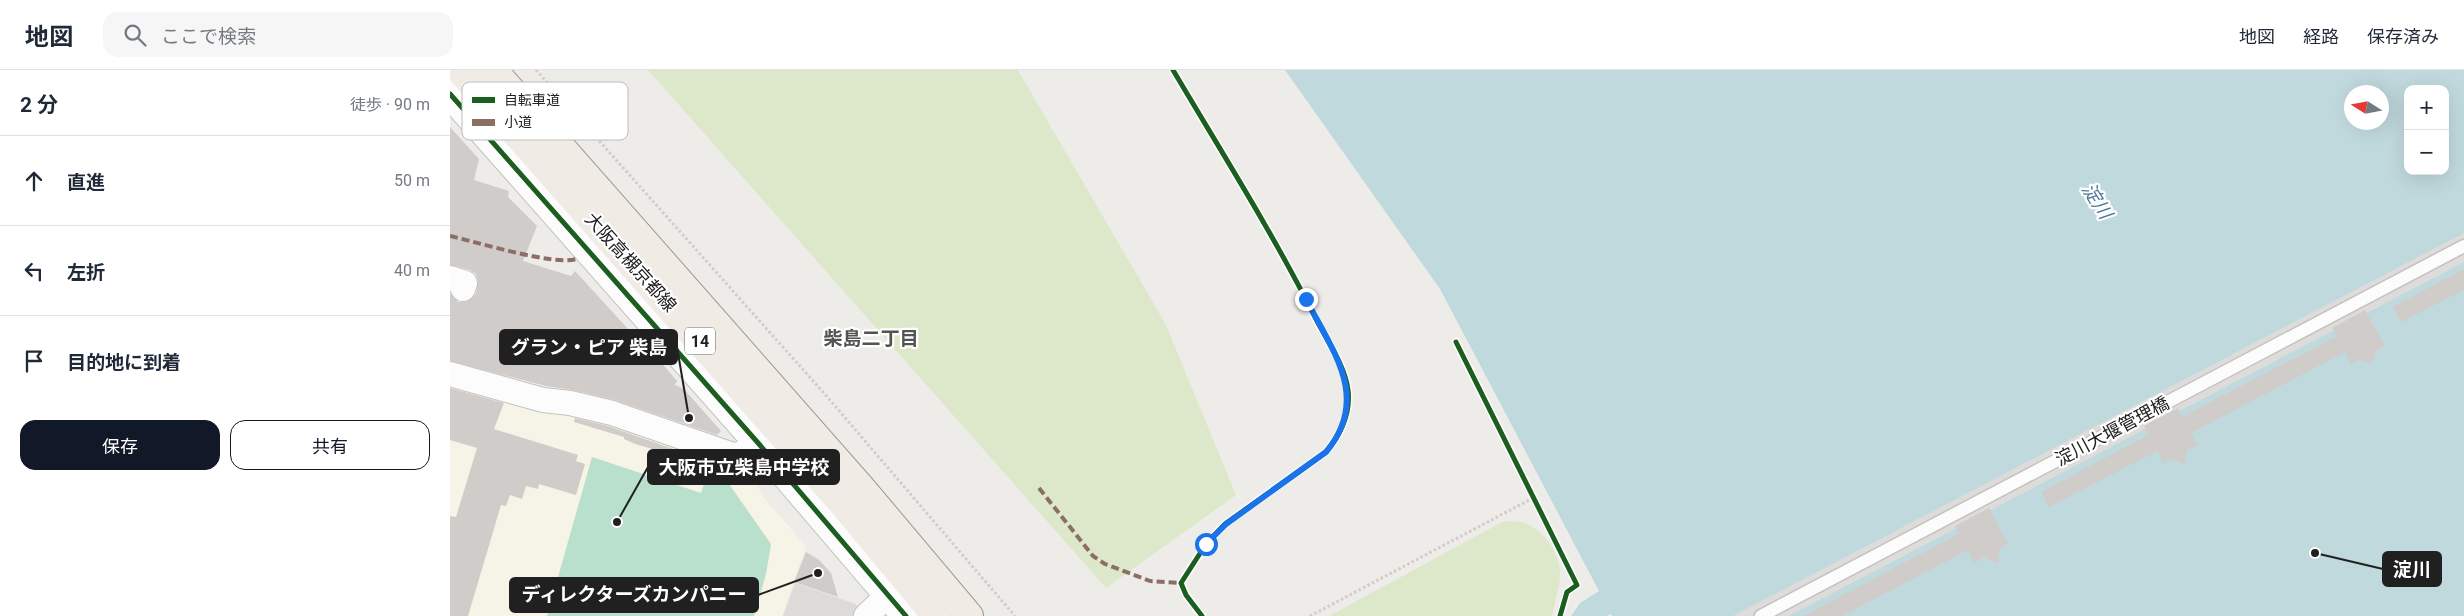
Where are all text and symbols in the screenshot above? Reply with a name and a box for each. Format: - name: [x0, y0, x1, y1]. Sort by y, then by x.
- search box: [103, 12, 453, 57]
- icon: search: [121, 21, 149, 49]
- text: 地図: [25, 23, 73, 51]
- text: ここで検索: [161, 25, 256, 48]
- text: 地図: [2239, 26, 2275, 47]
- text: 経路: [2303, 26, 2339, 47]
- text: 保存済み: [2367, 26, 2439, 47]
- legend: [462, 82, 628, 140]
- north arrow: [2344, 85, 2389, 130]
- map controls: [2404, 85, 2449, 175]
- button: +: [2404, 85, 2449, 130]
- text: 自転車道: [504, 92, 560, 108]
- text: 2 分: [20, 93, 58, 117]
- text: 徒歩 · 90 m: [350, 95, 430, 114]
- text: 小道: [504, 114, 532, 130]
- button: −: [2404, 130, 2449, 175]
- icon: ahead: [20, 167, 48, 195]
- text: 直進: [67, 171, 105, 194]
- text: 50 m: [394, 171, 430, 190]
- water label: 淀川: [2077, 179, 2118, 225]
- street label: 大阪高槻京都線: [581, 208, 681, 316]
- icon: left: [20, 257, 48, 285]
- text: 左折: [67, 261, 105, 284]
- text: 40 m: [394, 261, 430, 280]
- route end: [1295, 288, 1318, 311]
- district label: 柴島二丁目: [823, 327, 919, 350]
- road number: 14: [685, 328, 715, 354]
- callout: グラン・ピア 柴島: [500, 330, 677, 364]
- text: グラン・ピア 柴島: [511, 336, 667, 359]
- icon: arrive: [20, 347, 48, 375]
- text: 目的地に到着: [67, 351, 181, 374]
- street label: 淀川大堰管理橋: [2051, 392, 2173, 470]
- button: 保存: [20, 420, 220, 470]
- button: 共有: [230, 420, 430, 470]
- callout: 大阪市立柴島中学校: [648, 450, 839, 484]
- text: 大阪市立柴島中学校: [658, 456, 830, 479]
- route start: [1195, 533, 1218, 556]
- callout: 淀川: [2383, 552, 2441, 586]
- text: 淀川: [2393, 558, 2431, 581]
- callout: ディレクターズカンパニー: [510, 578, 758, 612]
- text: ディレクターズカンパニー: [522, 583, 746, 606]

